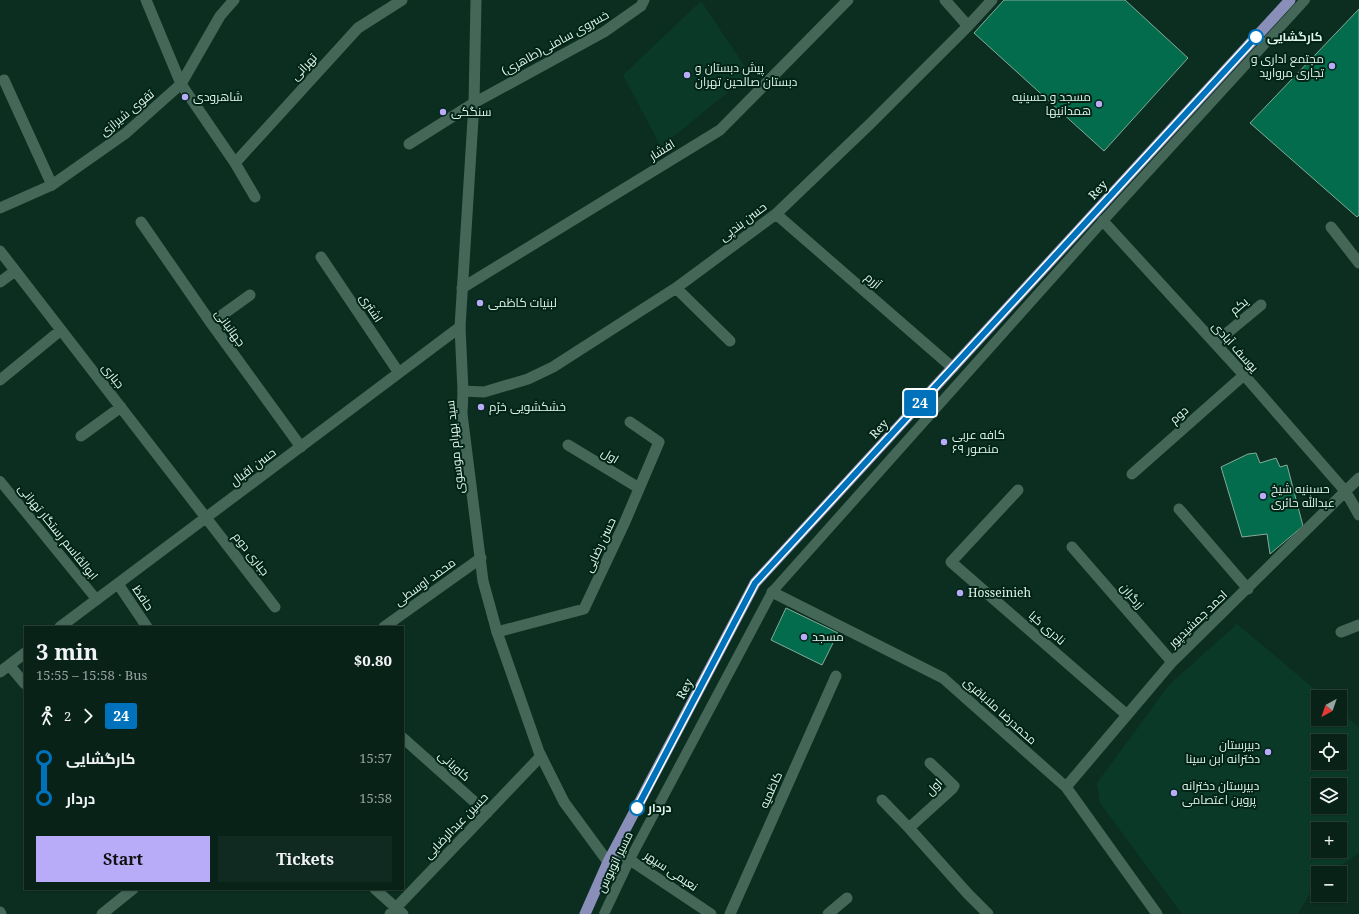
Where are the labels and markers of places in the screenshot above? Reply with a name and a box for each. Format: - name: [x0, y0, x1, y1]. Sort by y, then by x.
- place label: کارگشایی: [1267, 28, 1323, 45]
- marker: کارگشایی: [1248, 29, 1264, 45]
- place label: مجتمع اداری و تجاری مروارید: [1251, 50, 1325, 81]
- place label: پیش دبستان و دبستان صالحین تهران: [695, 59, 798, 90]
- marker: مجتمع اداری و تجاری مروارید: [1327, 61, 1337, 71]
- marker: پیش دبستان و دبستان صالحین تهران: [682, 70, 692, 80]
- place label: شاهرودی: [193, 88, 243, 105]
- place label: مسجد و حسینیه همدانیها: [1012, 88, 1091, 119]
- marker: شاهرودی: [180, 92, 190, 102]
- marker: مسجد و حسینیه همدانیها: [1094, 99, 1104, 109]
- place label: سنگکی: [451, 103, 492, 120]
- marker: سنگکی: [438, 107, 448, 117]
- place label: لبنیات کاظمی: [488, 294, 557, 311]
- marker: لبنیات کاظمی: [475, 298, 485, 308]
- place label: خشکشویی خرّم: [489, 398, 566, 415]
- marker: خشکشویی خرّم: [476, 402, 486, 412]
- place label: کافه عربی منصور ۶۹: [952, 426, 1005, 457]
- marker: کافه عربی منصور ۶۹: [939, 437, 949, 447]
- place label: حسینیه شیخ عبدالله حائری: [1271, 480, 1335, 511]
- marker: حسینیه شیخ عبدالله حائری: [1258, 491, 1268, 501]
- place label: Hosseinieh: [968, 584, 1032, 601]
- marker: Hosseinieh: [955, 588, 965, 598]
- place label: مسجد: [812, 628, 844, 645]
- marker: مسجد: [799, 632, 809, 642]
- place label: دبیرستان دخترانه ابن سینا: [1185, 736, 1260, 767]
- marker: دبیرستان دخترانه ابن سینا: [1263, 747, 1273, 757]
- place label: دبیرستان دخترانه پروین اعتصامی: [1182, 777, 1259, 809]
- marker: دبیرستان دخترانه پروین اعتصامی: [1169, 788, 1179, 798]
- place label: دردار: [647, 799, 671, 816]
- marker: دردار: [629, 800, 645, 816]

